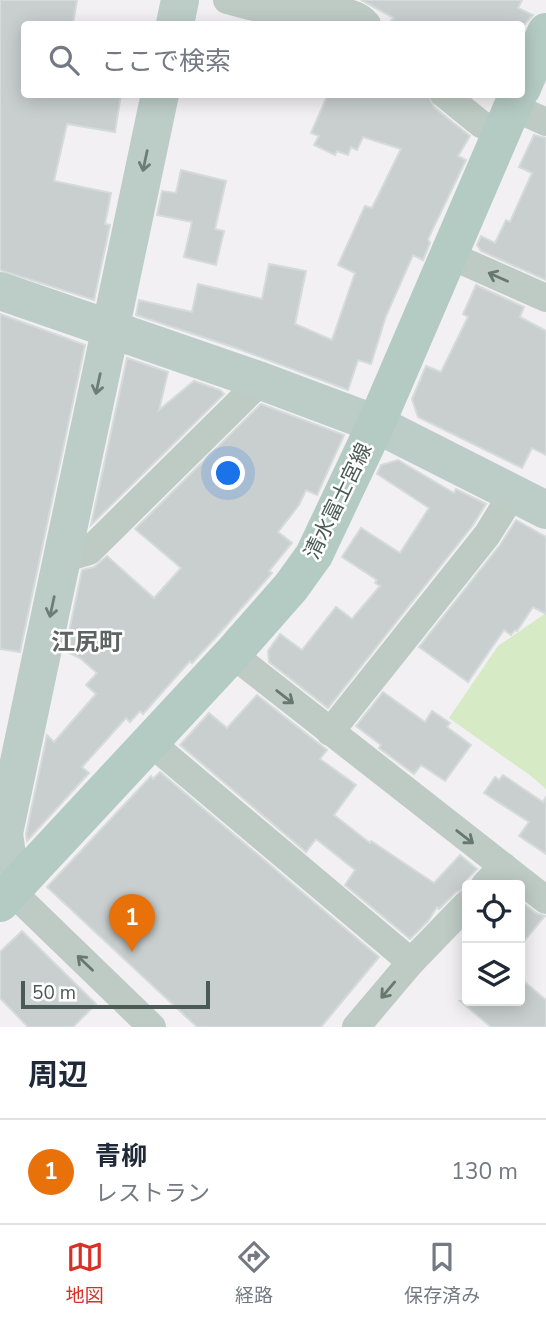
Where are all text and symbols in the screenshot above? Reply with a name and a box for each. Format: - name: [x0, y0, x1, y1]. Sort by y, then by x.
- search box: [21, 21, 525, 98]
- icon: search: [45, 41, 83, 79]
- text: ここで検索: [101, 44, 231, 79]
- one-way arrow: [138, 149, 152, 172]
- one-way arrow: [488, 270, 509, 283]
- one-way arrow: [91, 372, 105, 395]
- street label: 清水富士宮線: [298, 438, 378, 564]
- your location: [211, 456, 245, 490]
- one-way arrow: [44, 595, 57, 617]
- district label: 江尻町: [51, 626, 123, 658]
- one-way arrow: [276, 689, 294, 704]
- one-way arrow: [455, 829, 474, 844]
- map controls: [462, 880, 525, 1006]
- button: locate: [462, 880, 525, 943]
- pin: 1: [109, 894, 155, 952]
- button: layers: [462, 943, 525, 1006]
- one-way arrow: [77, 954, 94, 971]
- scale bar: [21, 978, 210, 1010]
- text: 50 m: [32, 980, 76, 1006]
- one-way arrow: [380, 981, 396, 999]
- text: 周辺: [28, 1055, 88, 1096]
- text: 青柳: [95, 1139, 147, 1174]
- text: 1: [44, 1156, 58, 1187]
- text: 130 m: [451, 1156, 518, 1187]
- text: レストラン: [95, 1178, 210, 1209]
- tab: 地図: [66, 1238, 104, 1309]
- tab: 経路: [235, 1238, 273, 1309]
- tab: 保存済み: [404, 1238, 480, 1309]

